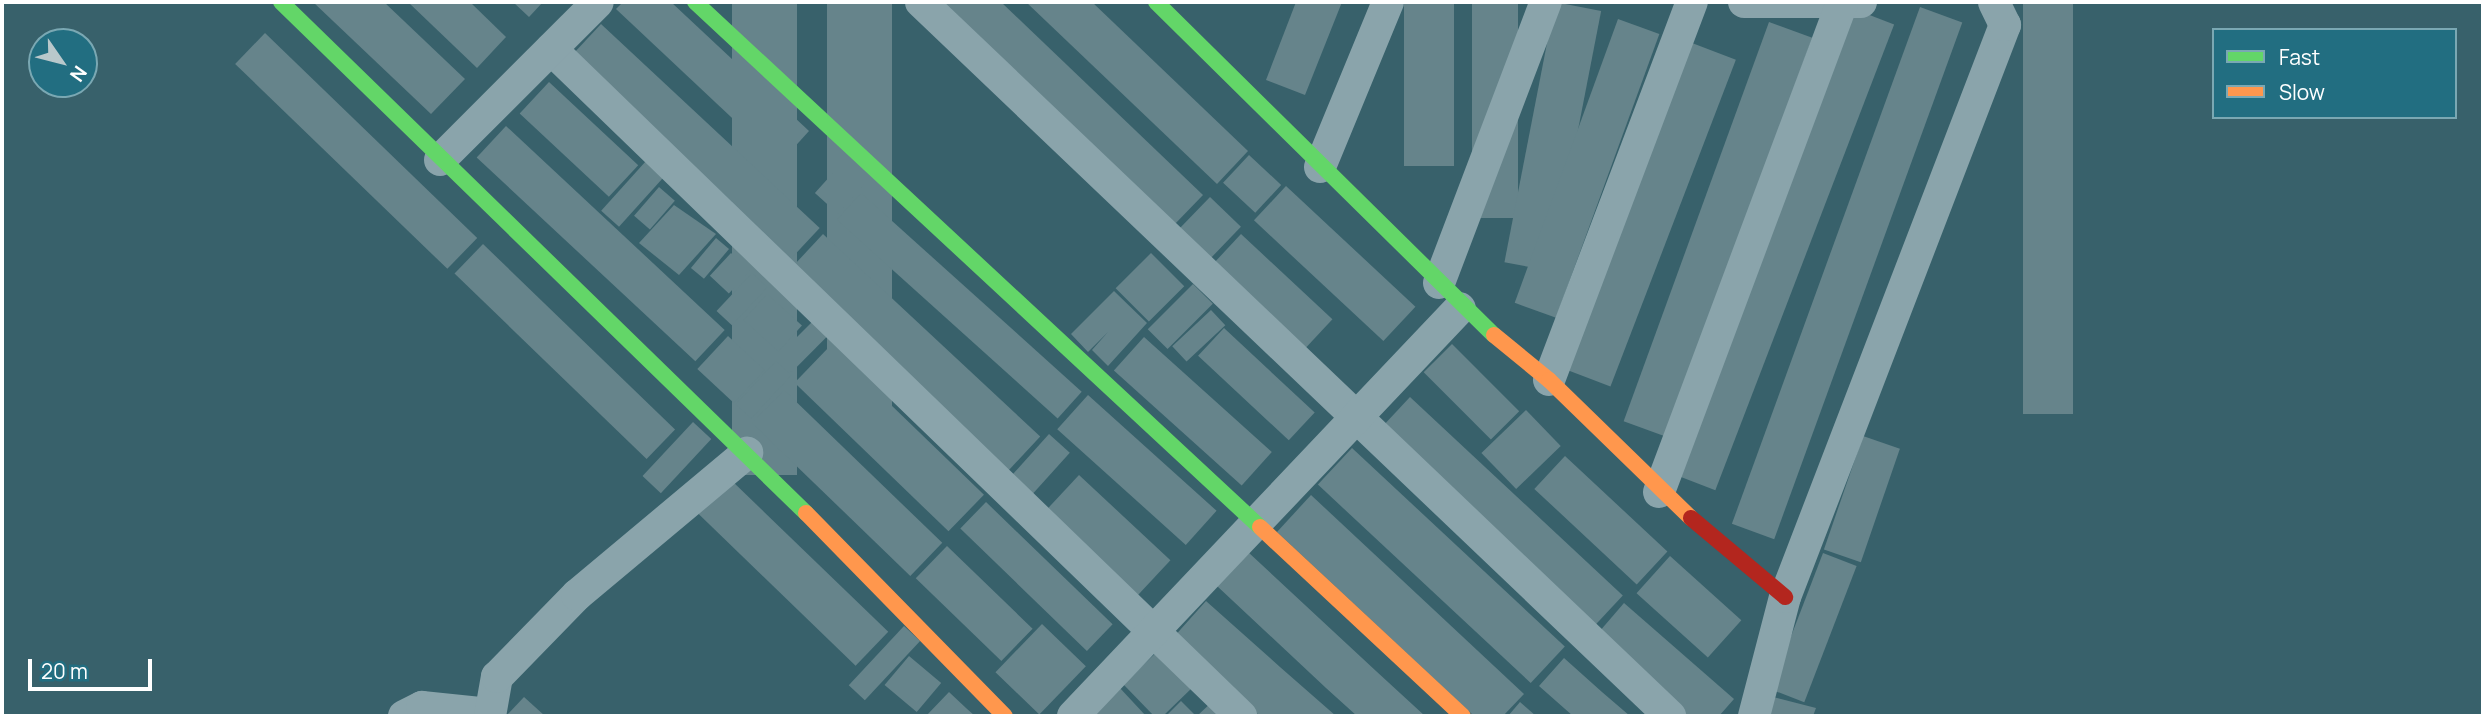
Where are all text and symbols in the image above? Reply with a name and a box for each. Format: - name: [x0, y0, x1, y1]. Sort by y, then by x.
- north arrow: [28, 28, 98, 98]
- legend: [2212, 28, 2457, 119]
- text: Fast: [2279, 43, 2320, 71]
- text: N: [64, 61, 93, 87]
- text: Slow: [2279, 78, 2325, 106]
- scale bar: [32, 644, 156, 688]
- text: 20 m: [41, 657, 88, 685]

